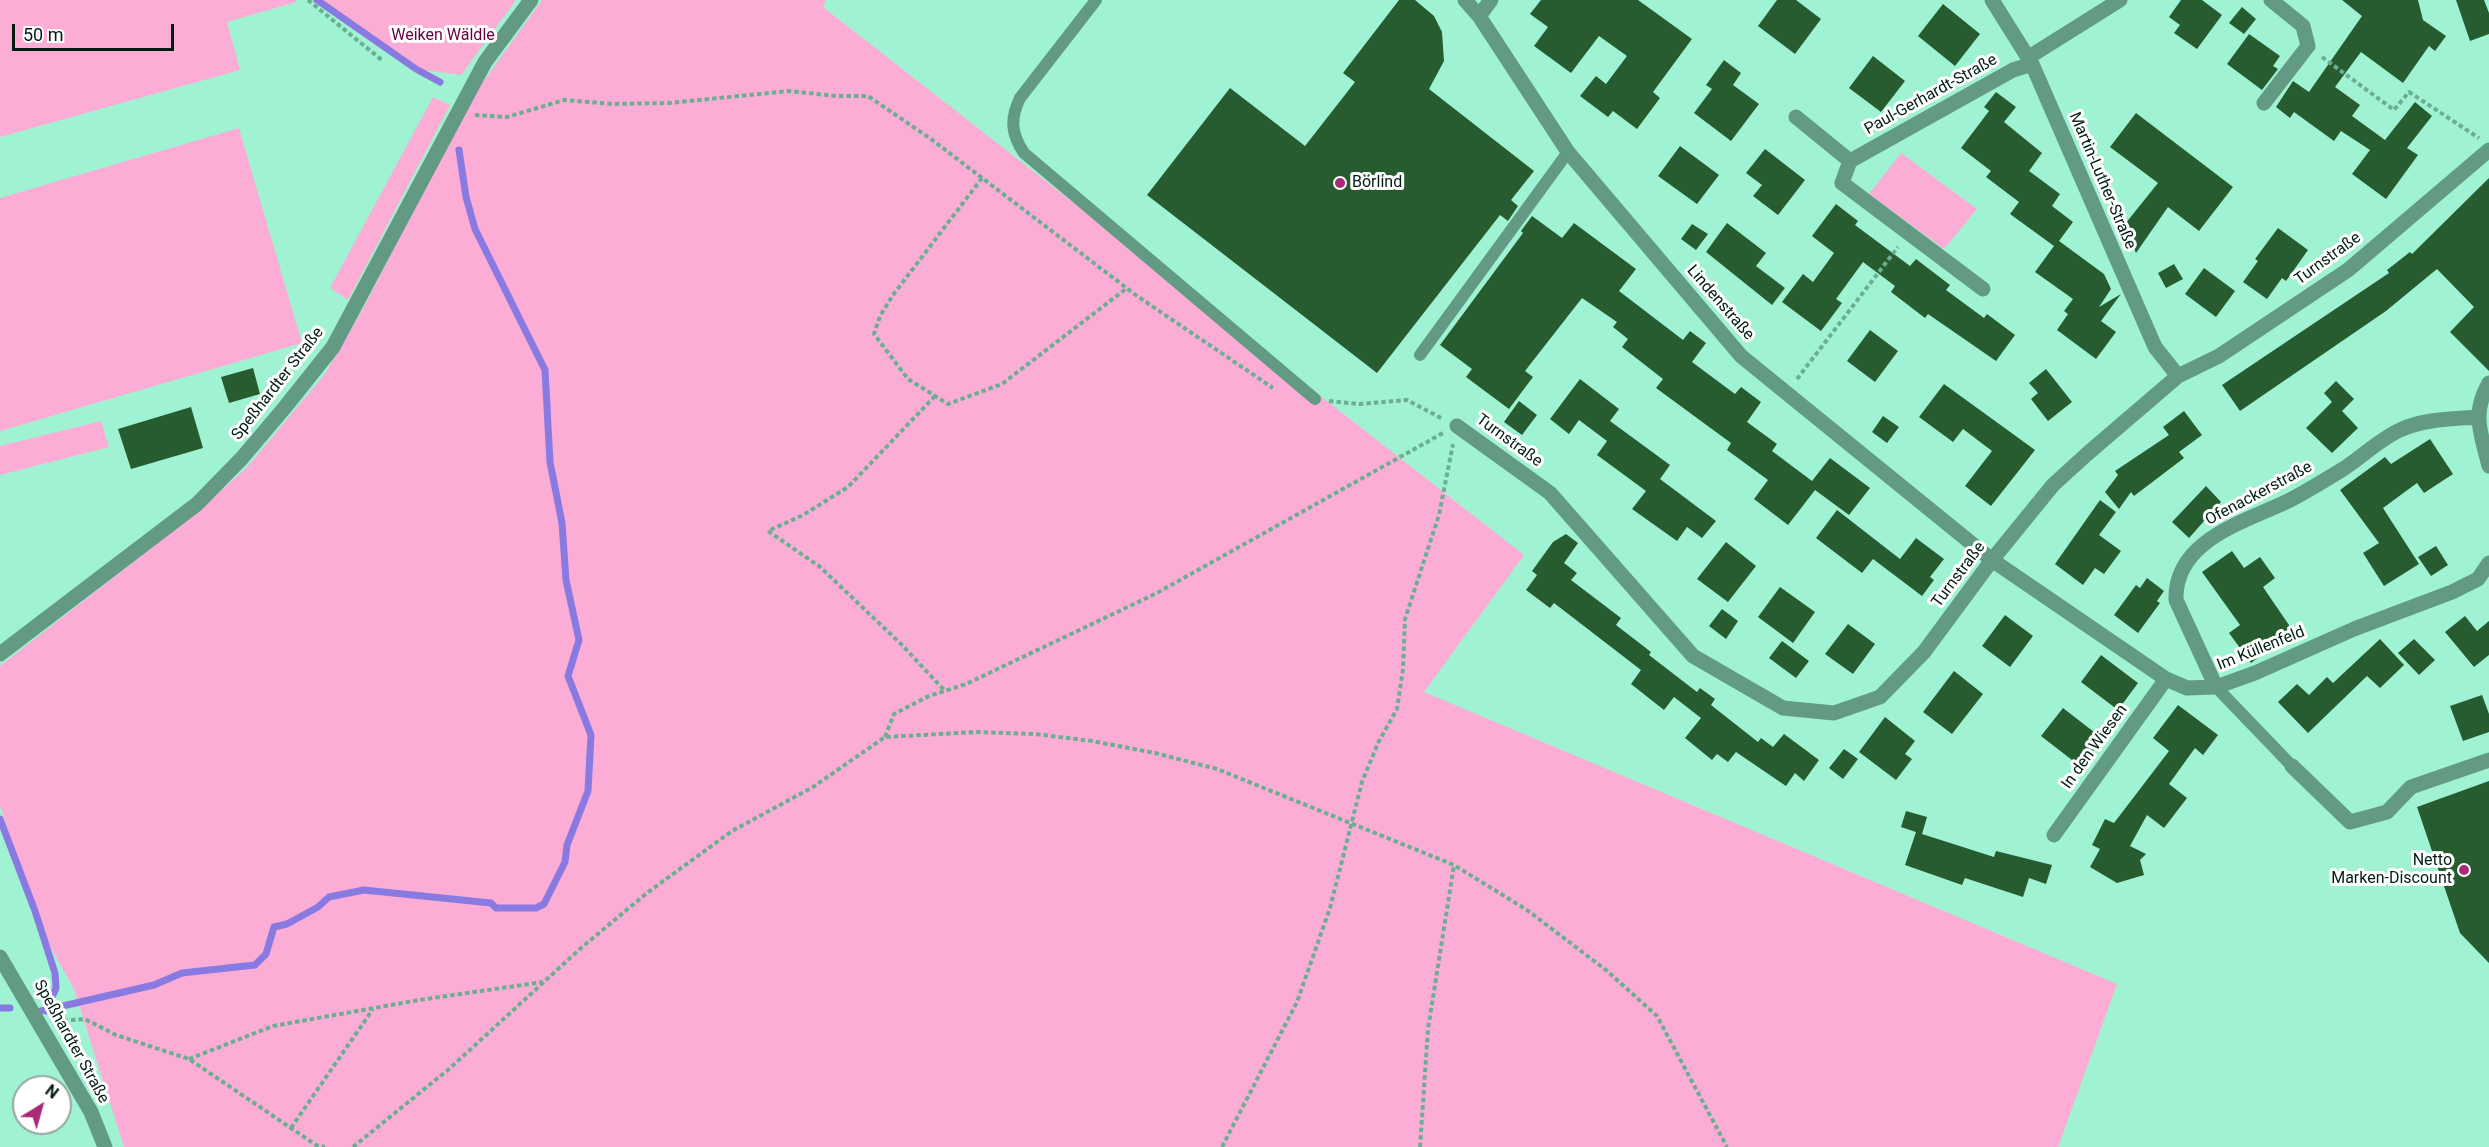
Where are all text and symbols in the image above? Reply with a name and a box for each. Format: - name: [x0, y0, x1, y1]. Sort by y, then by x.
- scale bar: [15, 12, 177, 50]
- text: 50 m: [23, 24, 63, 45]
- park label: Weiken Wäldle: [391, 26, 495, 46]
- street label: Paul-Gerhardt-Straße: [1861, 51, 2001, 139]
- street label: Martin-Luther-Straße: [2064, 110, 2140, 252]
- place label: Börlind: [1352, 173, 1402, 193]
- marker: Börlind: [1333, 176, 1347, 190]
- street label: Turnstraße: [2291, 229, 2365, 289]
- street label: Lindenstraße: [1682, 262, 1758, 344]
- street label: Speßhardter Straße: [228, 324, 328, 444]
- street label: Turnstraße: [1472, 411, 1546, 471]
- street label: Ofenackerstraße: [2202, 458, 2316, 530]
- street label: Turnstraße: [1928, 538, 1990, 612]
- street label: Im Küllenfeld: [2214, 623, 2308, 675]
- street label: In den Wiesen: [2058, 701, 2132, 793]
- place label: Netto Marken-Discount: [2331, 851, 2452, 889]
- marker: Netto Marken-Discount: [2457, 863, 2471, 877]
- street label: Speßhardter Straße: [29, 977, 113, 1107]
- north arrow: [12, 1075, 72, 1135]
- text: N: [42, 1081, 62, 1103]

